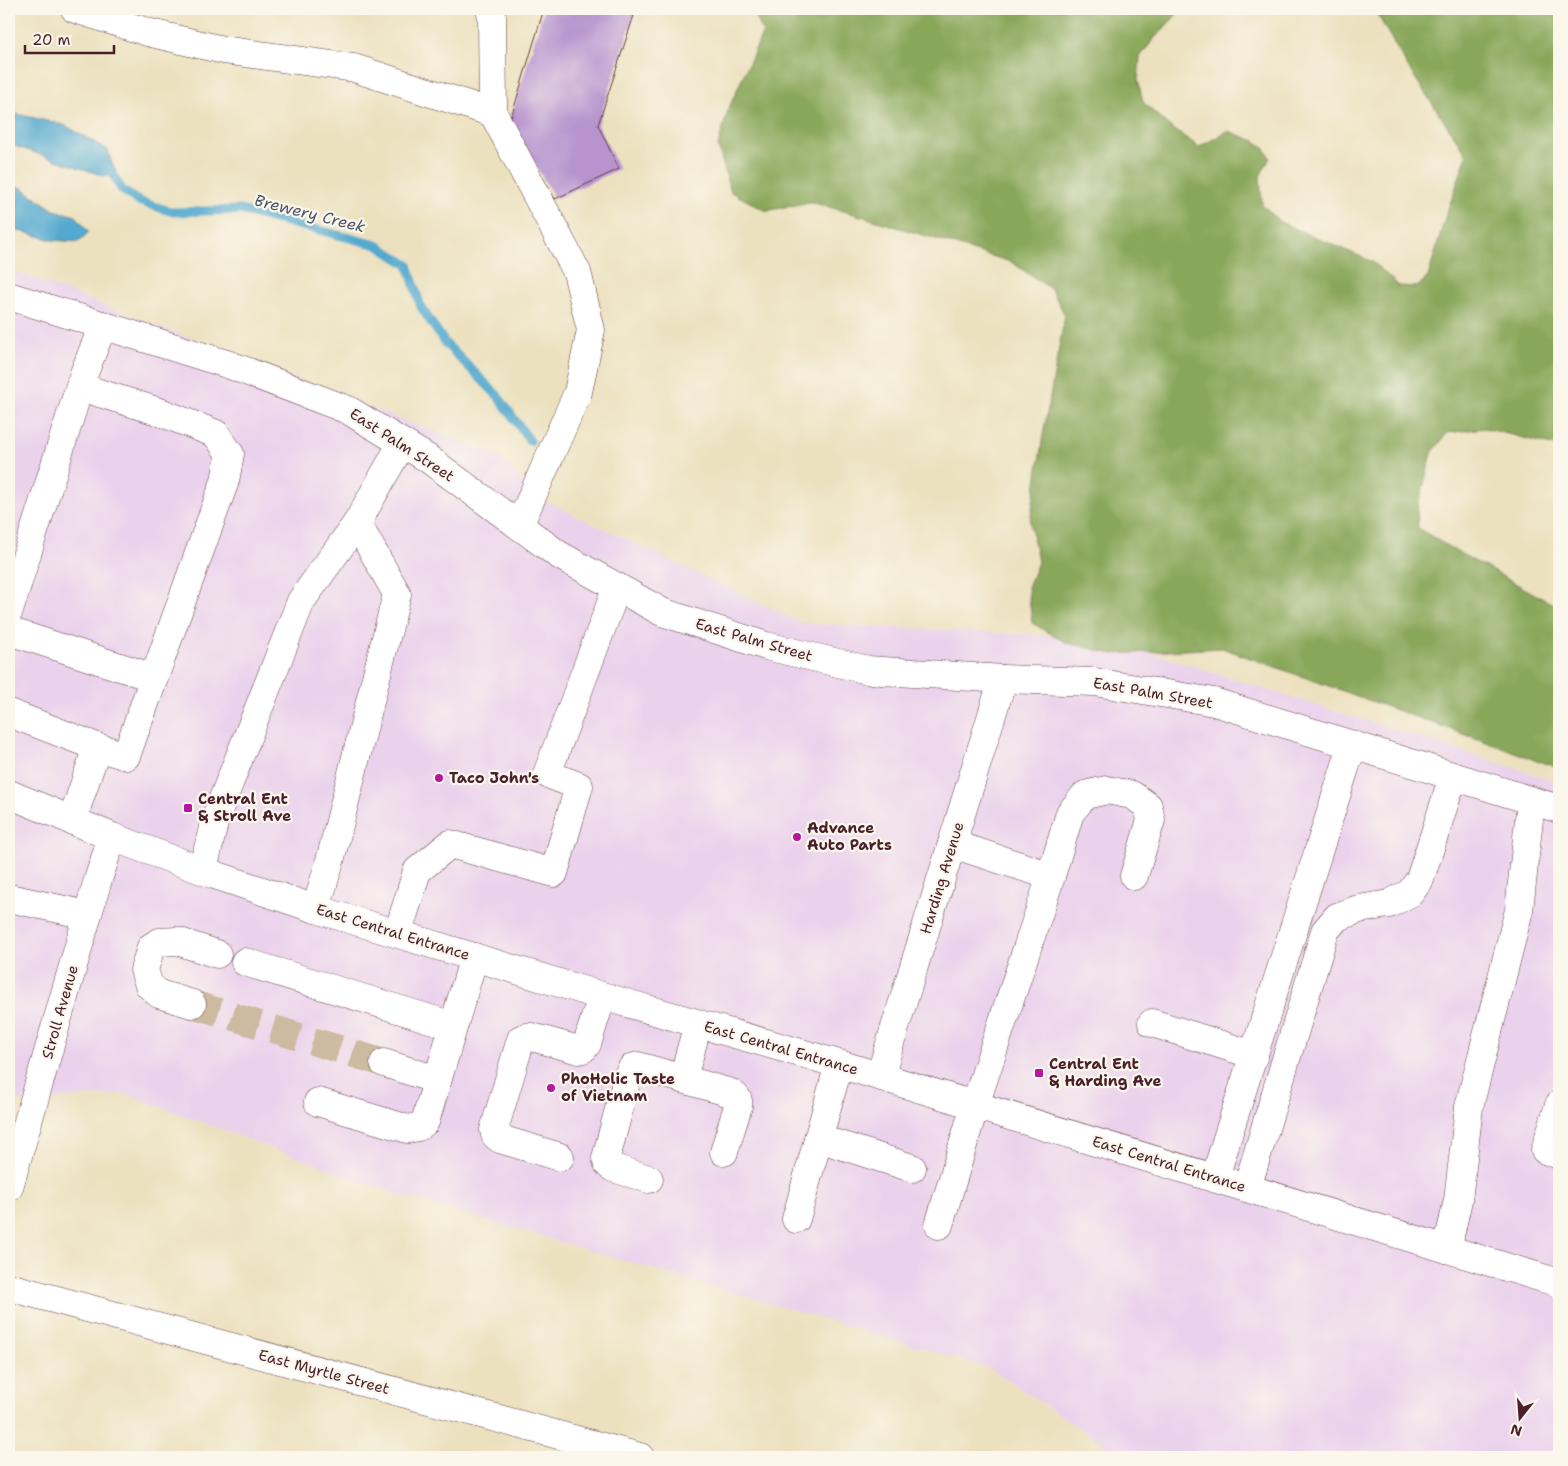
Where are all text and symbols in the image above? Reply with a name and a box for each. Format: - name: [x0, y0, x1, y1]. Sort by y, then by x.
- scale bar: [25, 22, 114, 54]
- text: 20 m: [32, 30, 71, 50]
- water label: Brewery Creek: [252, 190, 367, 237]
- street label: East Palm Street: [346, 404, 458, 486]
- street label: East Palm Street: [693, 614, 815, 666]
- street label: East Palm Street: [1092, 673, 1214, 713]
- place label: Taco John's: [449, 768, 539, 788]
- marker: Taco John's: [433, 772, 445, 784]
- place label: Central Ent & Stroll Ave: [198, 789, 291, 826]
- marker: Central Ent & Stroll Ave: [182, 802, 194, 814]
- place label: Advance Auto Parts: [807, 818, 892, 855]
- street label: Harding Avenue: [915, 820, 969, 936]
- marker: Advance Auto Parts: [791, 831, 803, 843]
- street label: East Central Entrance: [314, 899, 472, 965]
- street label: Stroll Avenue: [37, 963, 83, 1061]
- street label: East Central Entrance: [702, 1016, 860, 1080]
- place label: Central Ent & Harding Ave: [1049, 1054, 1162, 1091]
- marker: Central Ent & Harding Ave: [1033, 1067, 1045, 1079]
- place label: PhoHolic Taste of Vietnam: [561, 1069, 675, 1106]
- marker: PhoHolic Taste of Vietnam: [545, 1082, 557, 1094]
- street label: East Central Entrance: [1090, 1131, 1248, 1197]
- street label: East Myrtle Street: [256, 1345, 392, 1399]
- north arrow: [1496, 1394, 1546, 1444]
- text: N: [1508, 1420, 1524, 1441]

